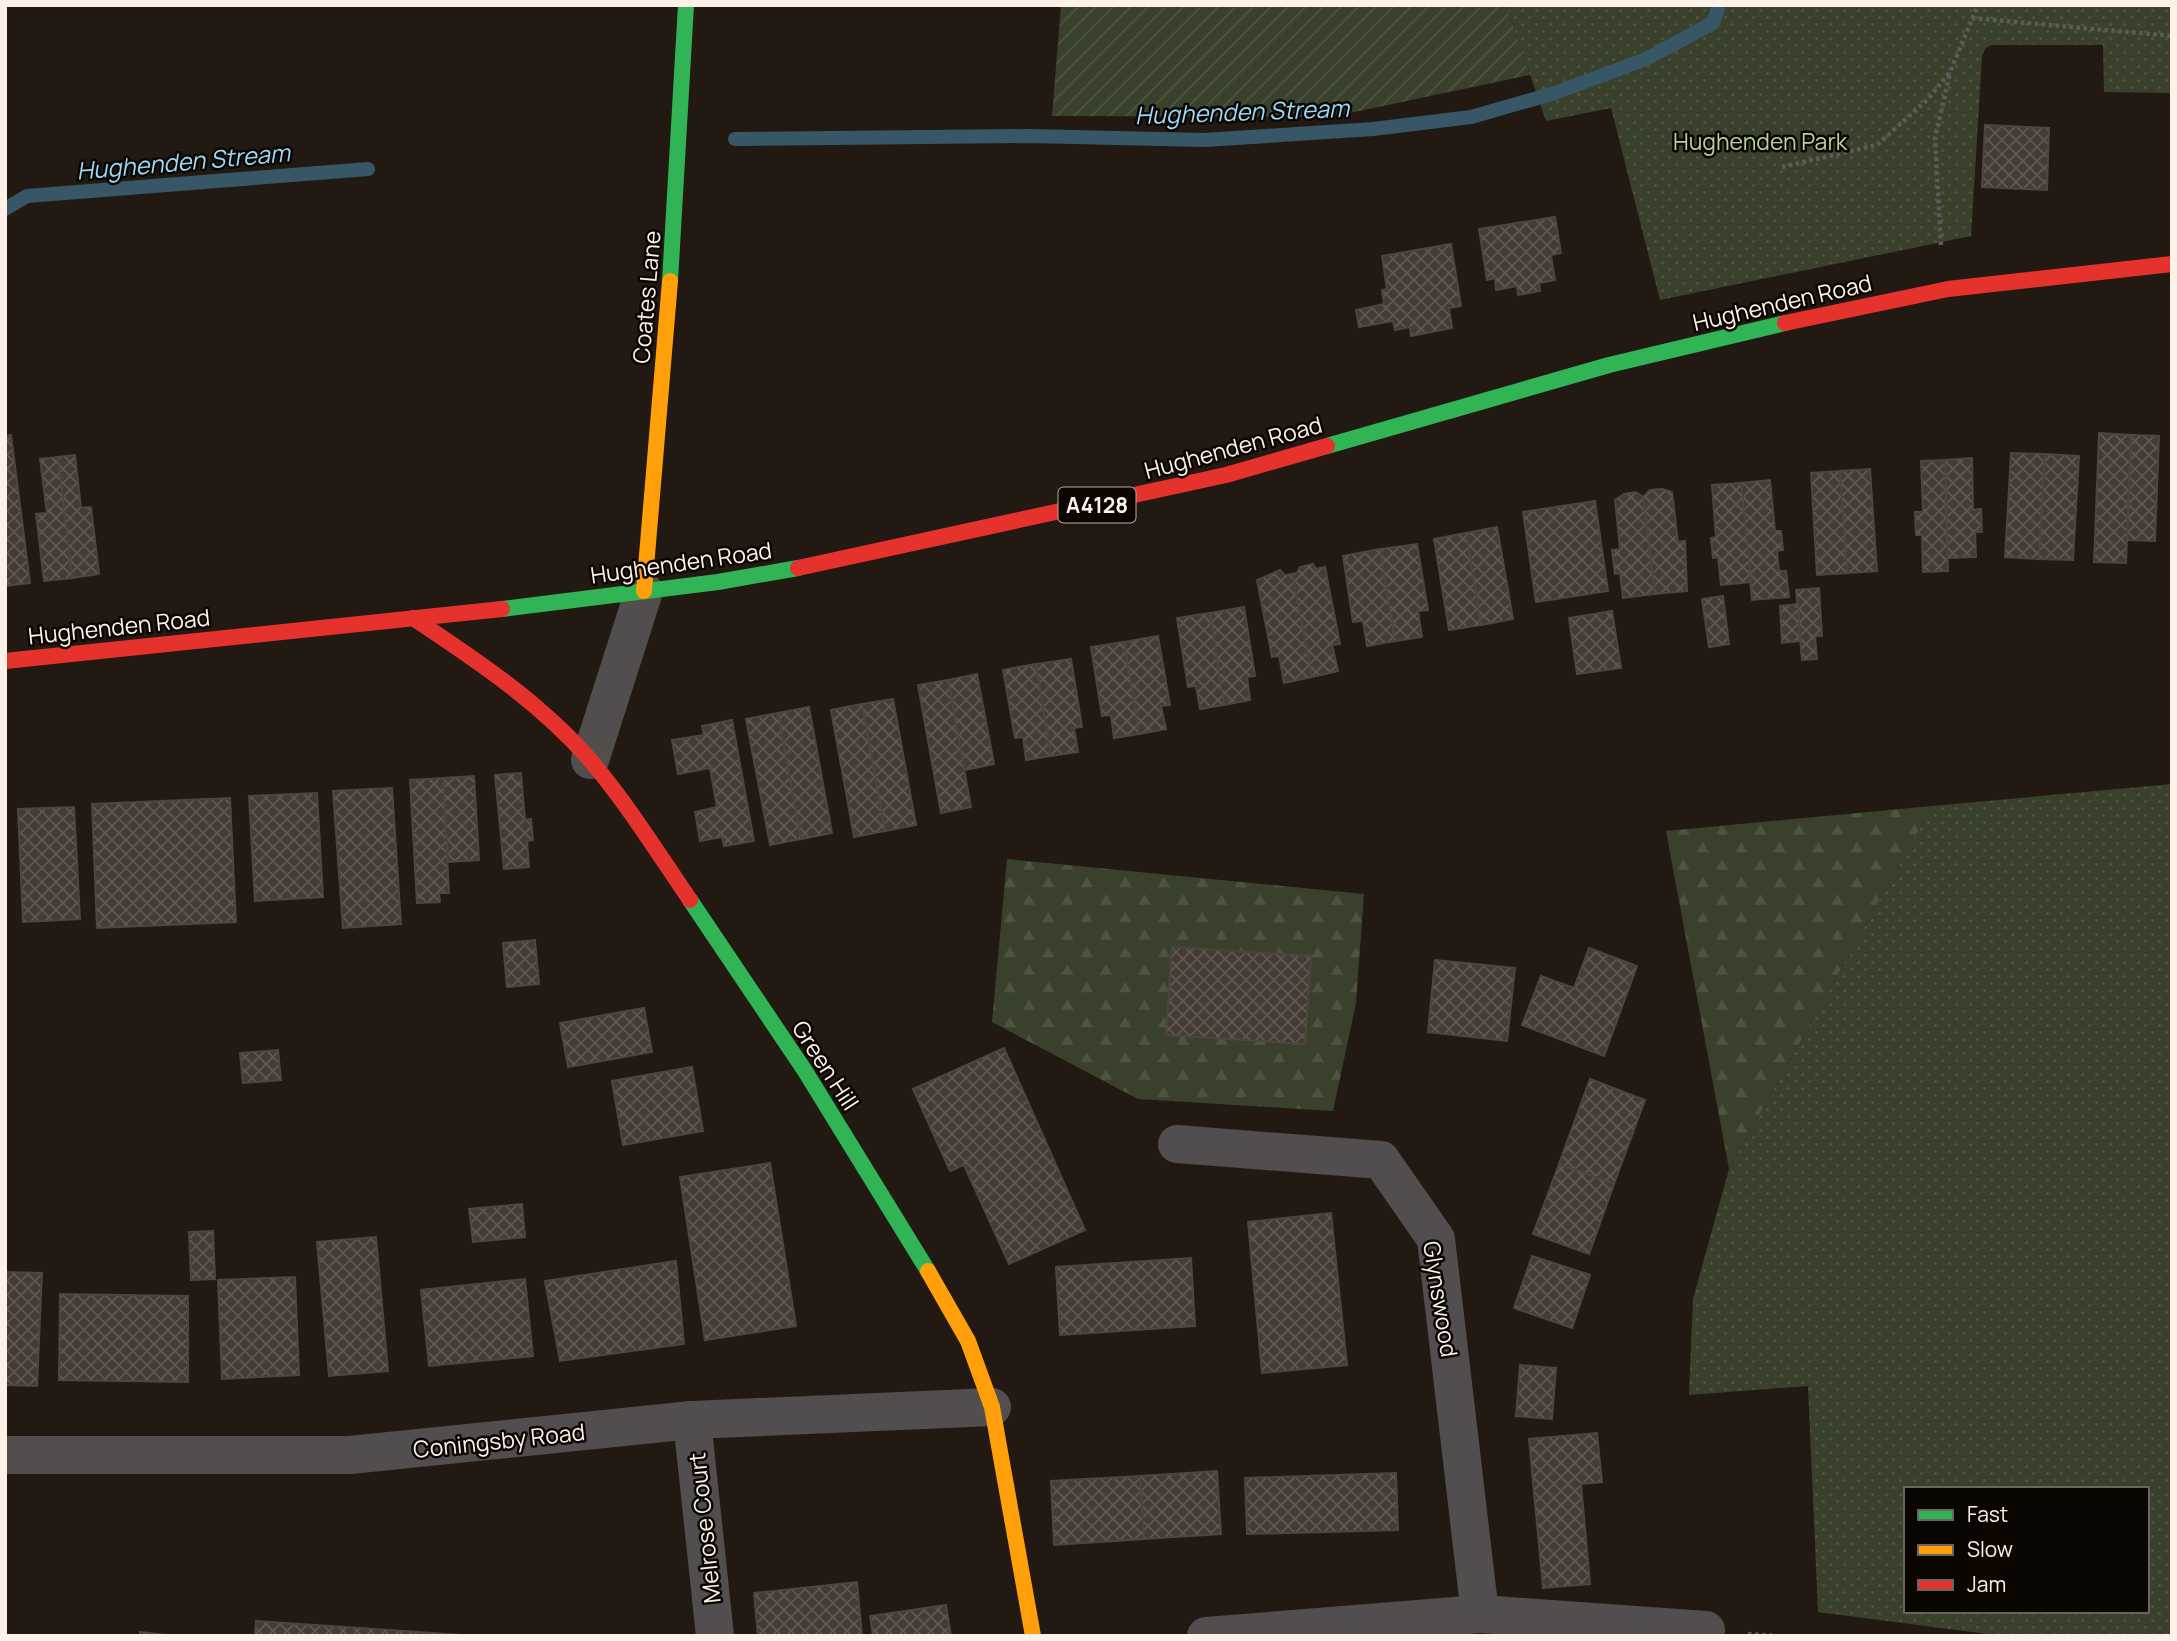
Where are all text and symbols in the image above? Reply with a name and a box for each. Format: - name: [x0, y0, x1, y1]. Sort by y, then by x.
- water label: Hughenden Stream: [1134, 91, 1351, 131]
- park label: Hughenden Park: [1673, 125, 1848, 157]
- water label: Hughenden Stream: [75, 135, 293, 187]
- street label: Coates Lane: [624, 229, 668, 365]
- street label: Hughenden Road: [1689, 266, 1875, 338]
- street label: Hughenden Road: [1141, 408, 1325, 486]
- road number: A4128: [1058, 488, 1136, 522]
- street label: Hughenden Road: [588, 533, 774, 591]
- street label: Hughenden Road: [26, 601, 212, 651]
- street label: Green Hill: [785, 1014, 867, 1116]
- street label: Glynswood: [1416, 1239, 1466, 1359]
- street label: Coningsby Road: [411, 1415, 587, 1465]
- street label: Melrose Court: [680, 1451, 728, 1605]
- legend: [1904, 1487, 2149, 1613]
- text: Fast: [1967, 1500, 2008, 1528]
- text: Slow: [1967, 1535, 2013, 1563]
- text: Jam: [1967, 1570, 2006, 1598]

